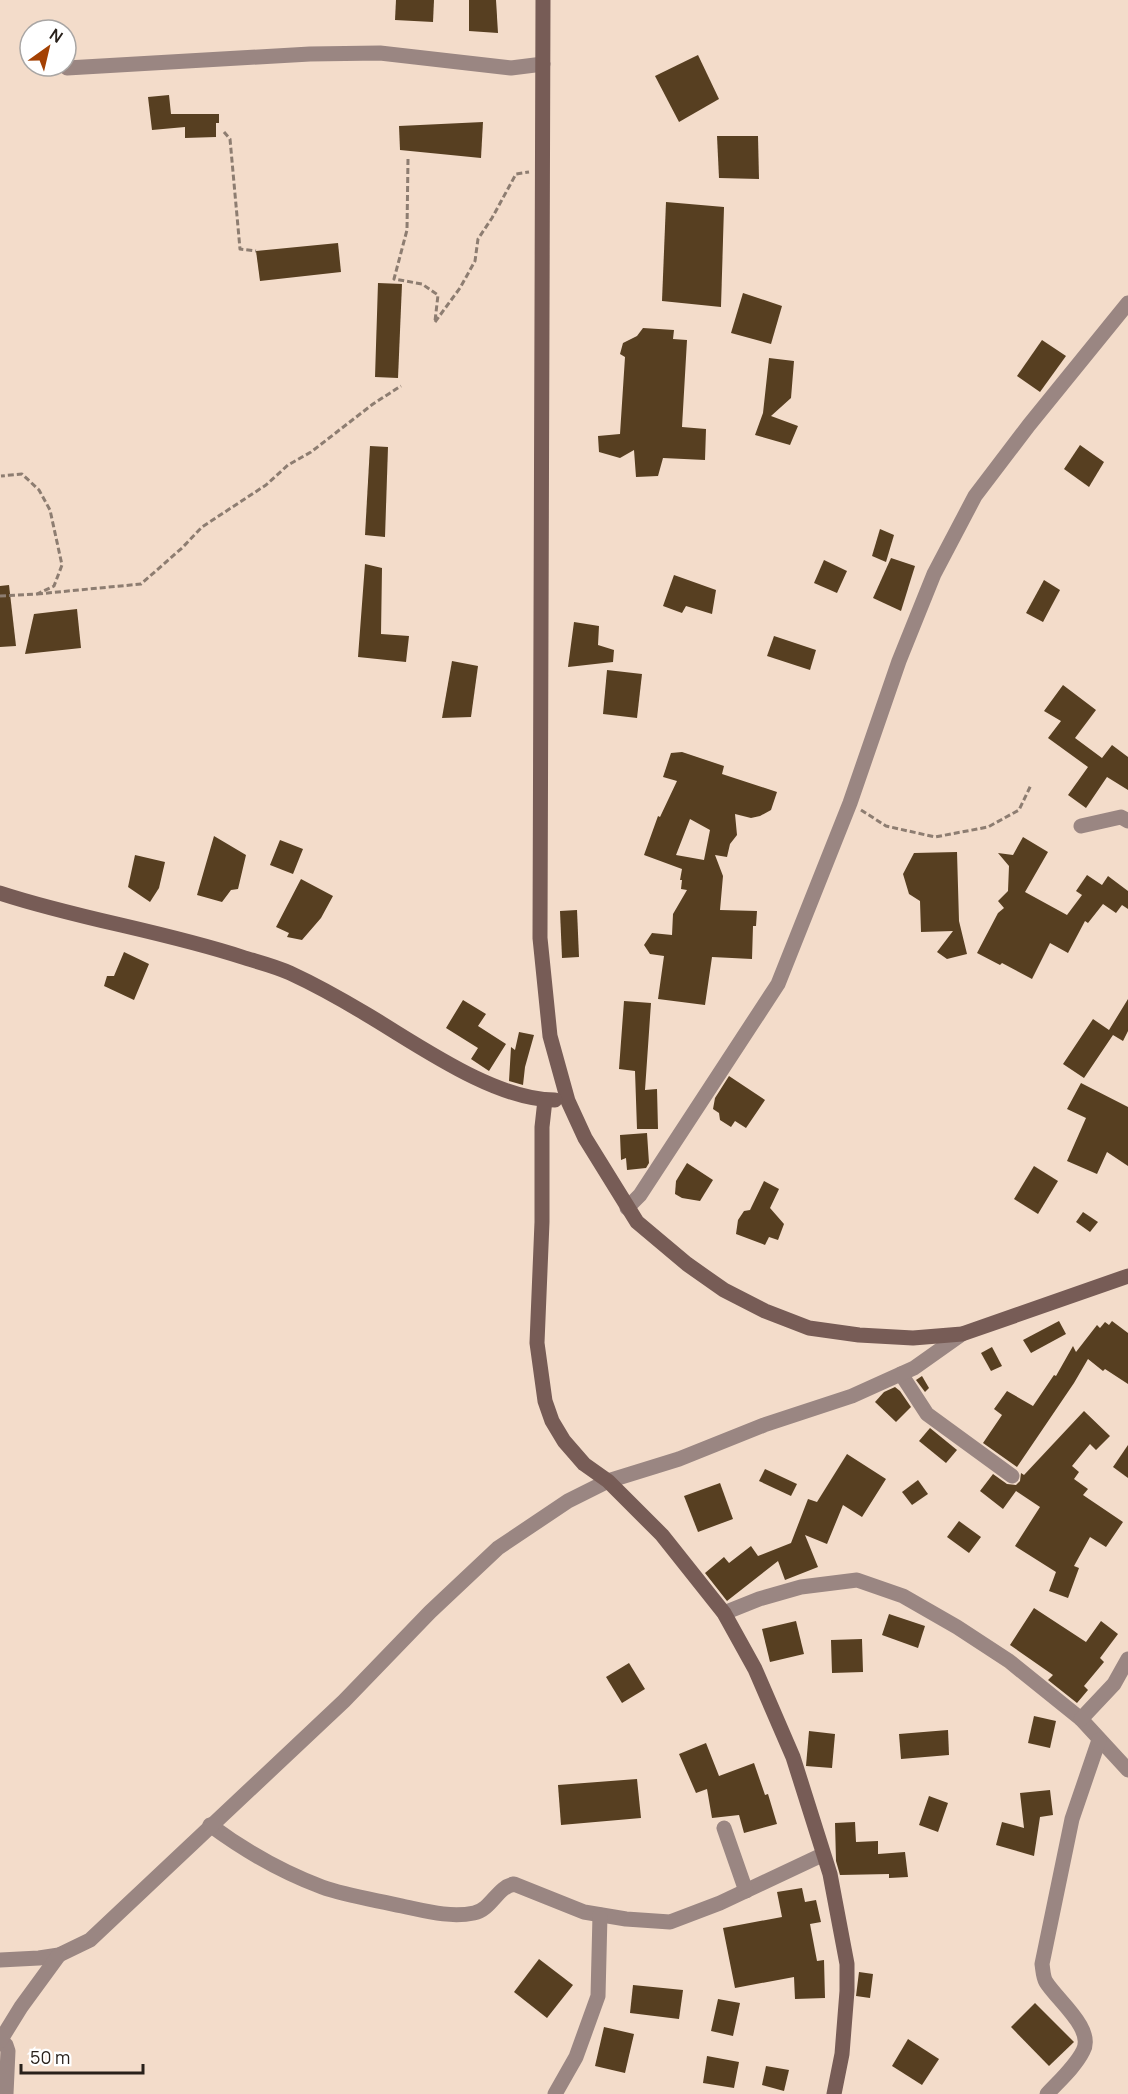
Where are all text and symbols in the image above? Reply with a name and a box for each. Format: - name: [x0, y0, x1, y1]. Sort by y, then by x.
- north arrow: [18, 18, 78, 78]
- text: N: [45, 23, 67, 48]
- scale bar: [21, 2037, 142, 2075]
- text: 50 m: [30, 2045, 70, 2069]

